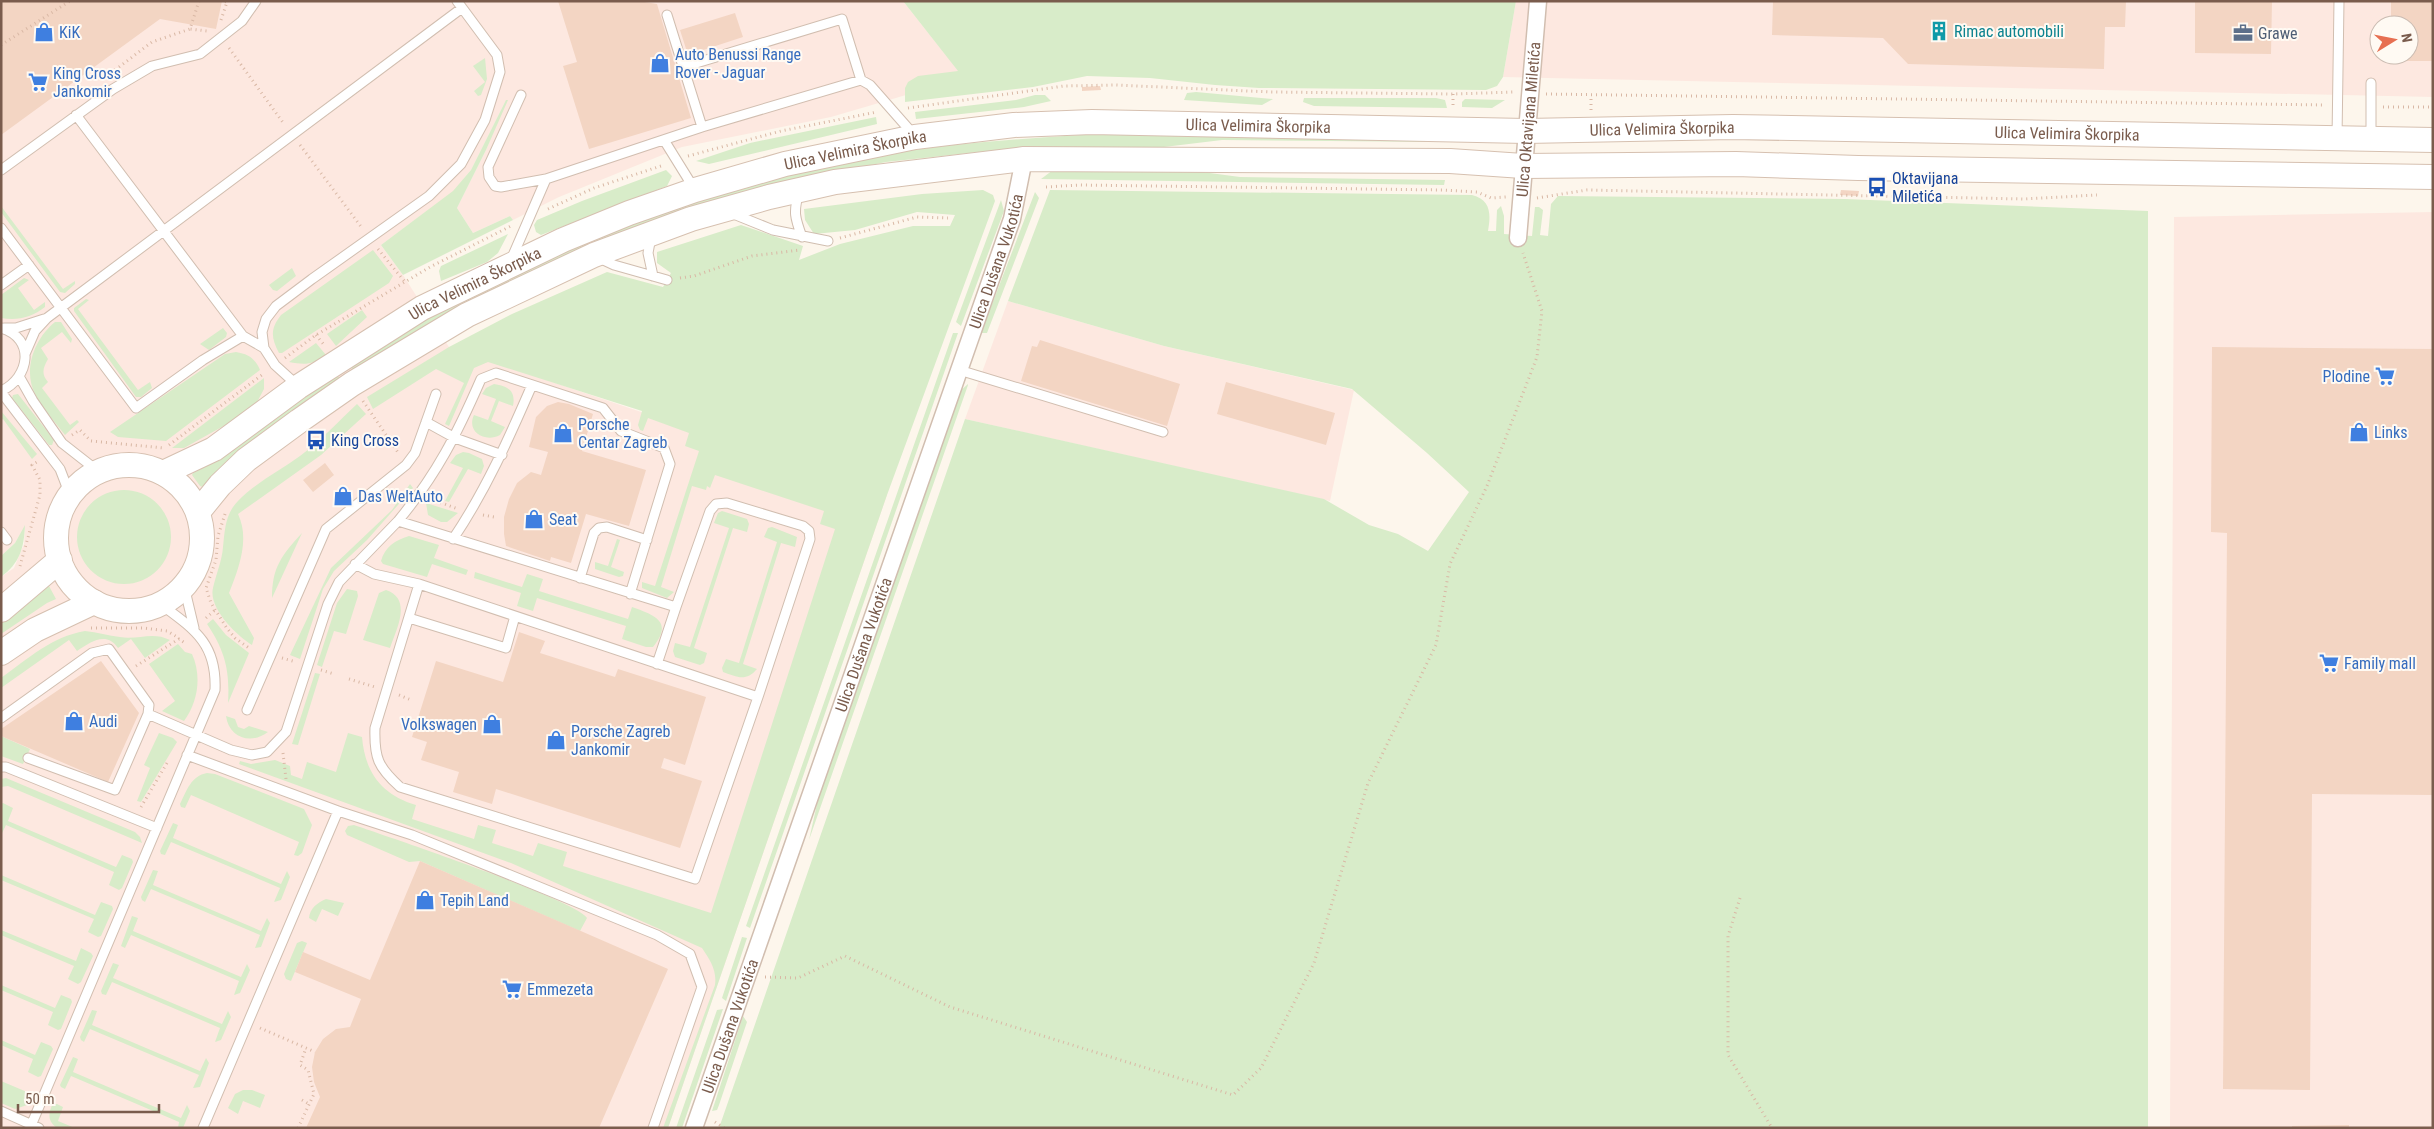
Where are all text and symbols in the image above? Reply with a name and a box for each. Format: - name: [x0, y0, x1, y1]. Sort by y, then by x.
- north arrow: [2369, 15, 2419, 65]
- building icon: Rimac automobili: [1928, 20, 1950, 42]
- shop icon: KiK: [33, 21, 55, 43]
- place label: Rimac automobili: [1954, 22, 2064, 41]
- office icon: Grawe: [2232, 22, 2254, 44]
- place label: KiK: [59, 23, 80, 42]
- place label: Grawe: [2258, 24, 2298, 43]
- text: N: [2398, 32, 2415, 43]
- street label: Ulica Oktavijana Miletića: [1513, 41, 1545, 198]
- place label: Auto Benussi Range Rover - Jaguar: [675, 45, 801, 82]
- shop icon: Auto Benussi Range Rover - Jaguar: [649, 52, 671, 74]
- place label: King Cross Jankomir: [53, 64, 121, 101]
- supermarket icon: King Cross Jankomir: [27, 71, 49, 93]
- street label: Ulica Velimira Škorpika: [1185, 115, 1331, 137]
- street label: Ulica Velimira Škorpika: [1589, 118, 1735, 140]
- street label: Ulica Velimira Škorpika: [1994, 123, 2140, 145]
- street label: Ulica Velimira Škorpika: [782, 127, 928, 174]
- place label: Oktavijana Miletića: [1892, 169, 1958, 206]
- bus stop icon: Oktavijana Miletića: [1866, 176, 1888, 198]
- street label: Ulica Dušana Vukotića: [965, 192, 1027, 331]
- street label: Ulica Velimira Škorpika: [405, 243, 544, 324]
- supermarket icon: Plodine: [2374, 365, 2396, 387]
- place label: Plodine: [2323, 367, 2370, 386]
- place label: Porsche Centar Zagreb: [578, 415, 667, 452]
- shop icon: Links: [2348, 421, 2370, 443]
- shop icon: Porsche Centar Zagreb: [552, 422, 574, 444]
- place label: Links: [2374, 423, 2408, 442]
- bus stop icon: King Cross: [305, 429, 327, 451]
- place label: King Cross: [331, 431, 399, 450]
- shop icon: Das WeltAuto: [332, 485, 354, 507]
- place label: Das WeltAuto: [358, 487, 443, 506]
- shop icon: Seat: [523, 508, 545, 530]
- place label: Seat: [549, 510, 577, 529]
- street label: Ulica Dušana Vukotića: [831, 575, 896, 715]
- supermarket icon: Family mall: [2318, 652, 2340, 674]
- place label: Family mall: [2344, 654, 2416, 673]
- shop icon: Audi: [63, 710, 85, 732]
- place label: Audi: [89, 712, 117, 731]
- shop icon: Volkswagen: [481, 713, 503, 735]
- place label: Volkswagen: [401, 715, 477, 734]
- place label: Porsche Zagreb Jankomir: [571, 722, 670, 759]
- shop icon: Porsche Zagreb Jankomir: [545, 729, 567, 751]
- shop icon: Tepih Land: [414, 889, 436, 911]
- place label: Tepih Land: [440, 891, 509, 910]
- street label: Ulica Dušana Vukotića: [698, 956, 762, 1096]
- supermarket icon: Emmezeta: [501, 978, 523, 1000]
- place label: Emmezeta: [527, 980, 593, 999]
- scale bar: [18, 1082, 159, 1114]
- text: 50 m: [25, 1090, 55, 1108]

